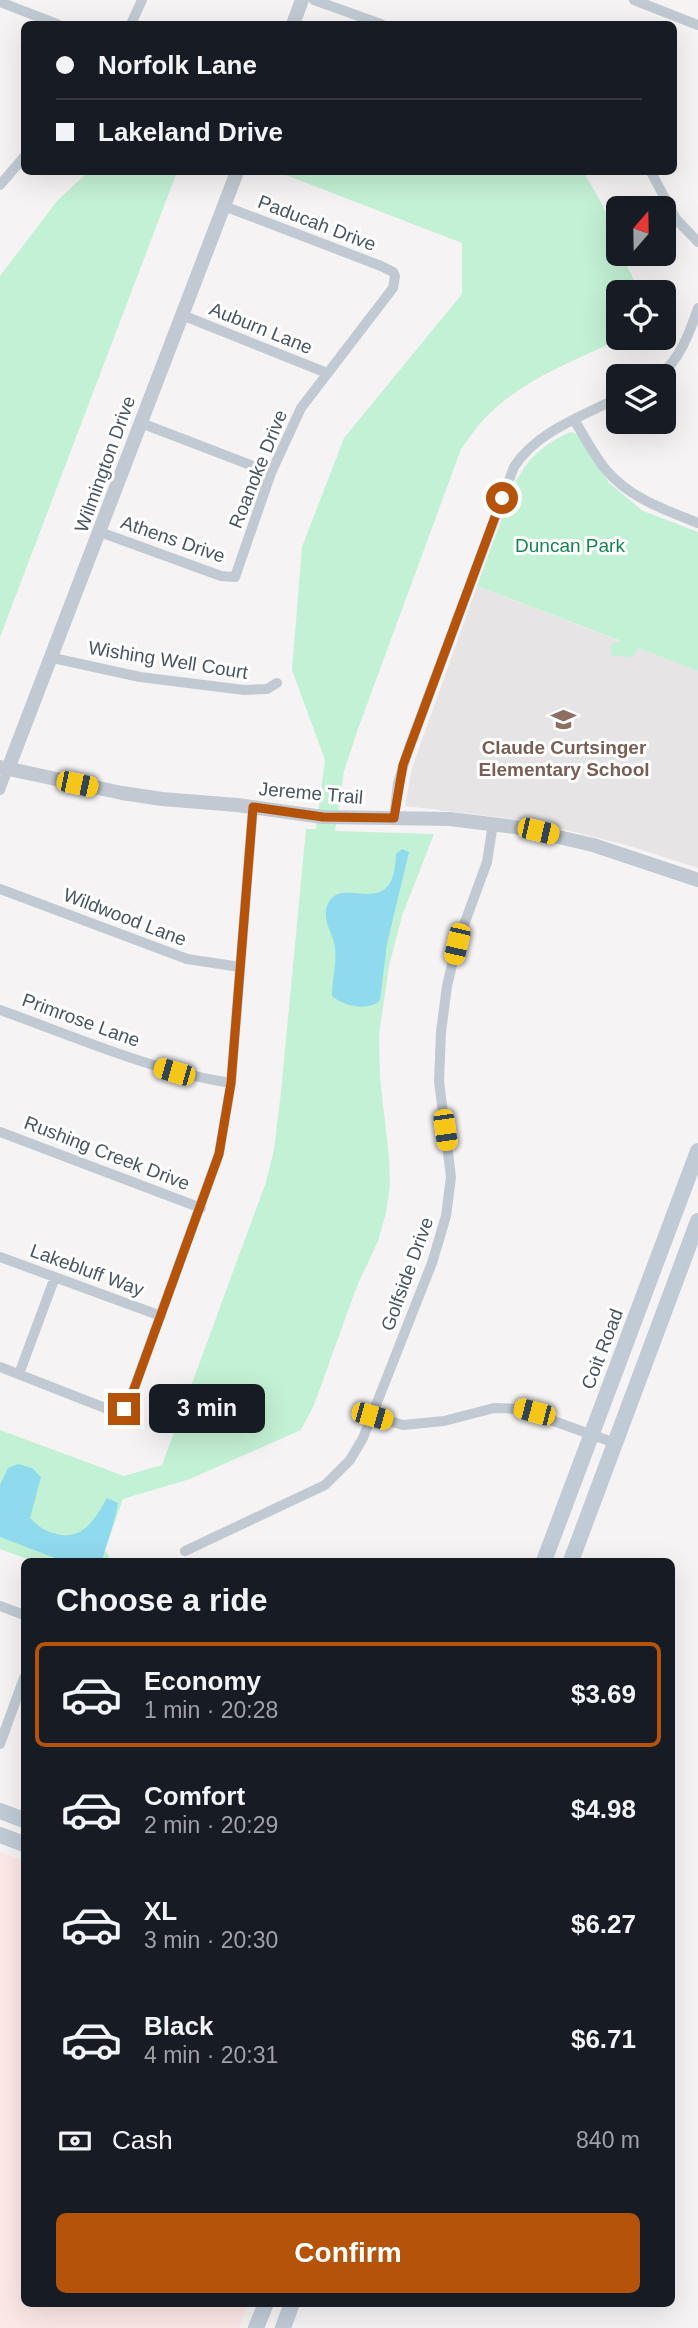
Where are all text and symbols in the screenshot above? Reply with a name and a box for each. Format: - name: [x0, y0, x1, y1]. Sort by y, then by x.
- text: Norfolk Lane: [98, 50, 257, 80]
- text: Lakeland Drive: [98, 117, 283, 147]
- street label: Paducah Drive: [255, 191, 379, 255]
- north arrow: [606, 196, 676, 266]
- map controls: [606, 196, 676, 434]
- button: locate: [606, 280, 676, 350]
- street label: Auburn Lane: [207, 298, 315, 358]
- button: layers: [606, 364, 676, 434]
- street label: Wilmington Drive: [71, 393, 139, 535]
- street label: Roanoke Drive: [225, 407, 291, 531]
- route start: [486, 482, 518, 514]
- street label: Athens Drive: [118, 511, 228, 567]
- park label: Duncan Park: [515, 535, 625, 556]
- street label: Wishing Well Court: [87, 637, 250, 683]
- school or university icon: Claude Curtsinger Elementary School: [550, 705, 578, 733]
- place label: Claude Curtsinger Elementary School: [478, 737, 650, 780]
- car: [55, 769, 100, 799]
- street label: Jereme Trail: [258, 778, 364, 808]
- car: [516, 816, 561, 846]
- street label: Wildwood Lane: [61, 884, 189, 950]
- car: [443, 921, 472, 967]
- street label: Primrose Lane: [19, 989, 143, 1051]
- car: [151, 1056, 198, 1088]
- car: [432, 1108, 459, 1152]
- street label: Rushing Creek Drive: [21, 1112, 193, 1194]
- street label: Golfside Drive: [377, 1214, 437, 1334]
- street label: Lakebluff Way: [27, 1240, 147, 1300]
- street label: Coit Road: [577, 1306, 627, 1392]
- callout: 3 min: [148, 1384, 264, 1434]
- route end: [108, 1393, 140, 1425]
- text: 3 min: [177, 1395, 237, 1421]
- car: [511, 1396, 558, 1428]
- car: [349, 1400, 396, 1432]
- text: Choose a ride: [56, 1582, 268, 1618]
- icon: car: [60, 1663, 123, 1726]
- text: Economy: [144, 1666, 261, 1696]
- text: $3.69: [571, 1679, 636, 1709]
- text: 1 min · 20:28: [144, 1697, 278, 1723]
- icon: car: [60, 1778, 123, 1841]
- text: Comfort: [144, 1781, 245, 1811]
- text: $4.98: [571, 1794, 636, 1824]
- text: 2 min · 20:29: [144, 1812, 278, 1838]
- icon: car: [60, 1893, 123, 1956]
- text: XL: [144, 1896, 177, 1926]
- text: $6.27: [571, 1909, 636, 1939]
- text: 3 min · 20:30: [144, 1927, 278, 1953]
- icon: car: [60, 2008, 123, 2071]
- text: Black: [144, 2011, 213, 2041]
- text: $6.71: [571, 2024, 636, 2054]
- text: 4 min · 20:31: [144, 2042, 278, 2068]
- icon: cash: [56, 2122, 94, 2160]
- text: Cash: [112, 2125, 173, 2155]
- text: 840 m: [576, 2127, 640, 2153]
- button: Confirm: [56, 2213, 640, 2293]

